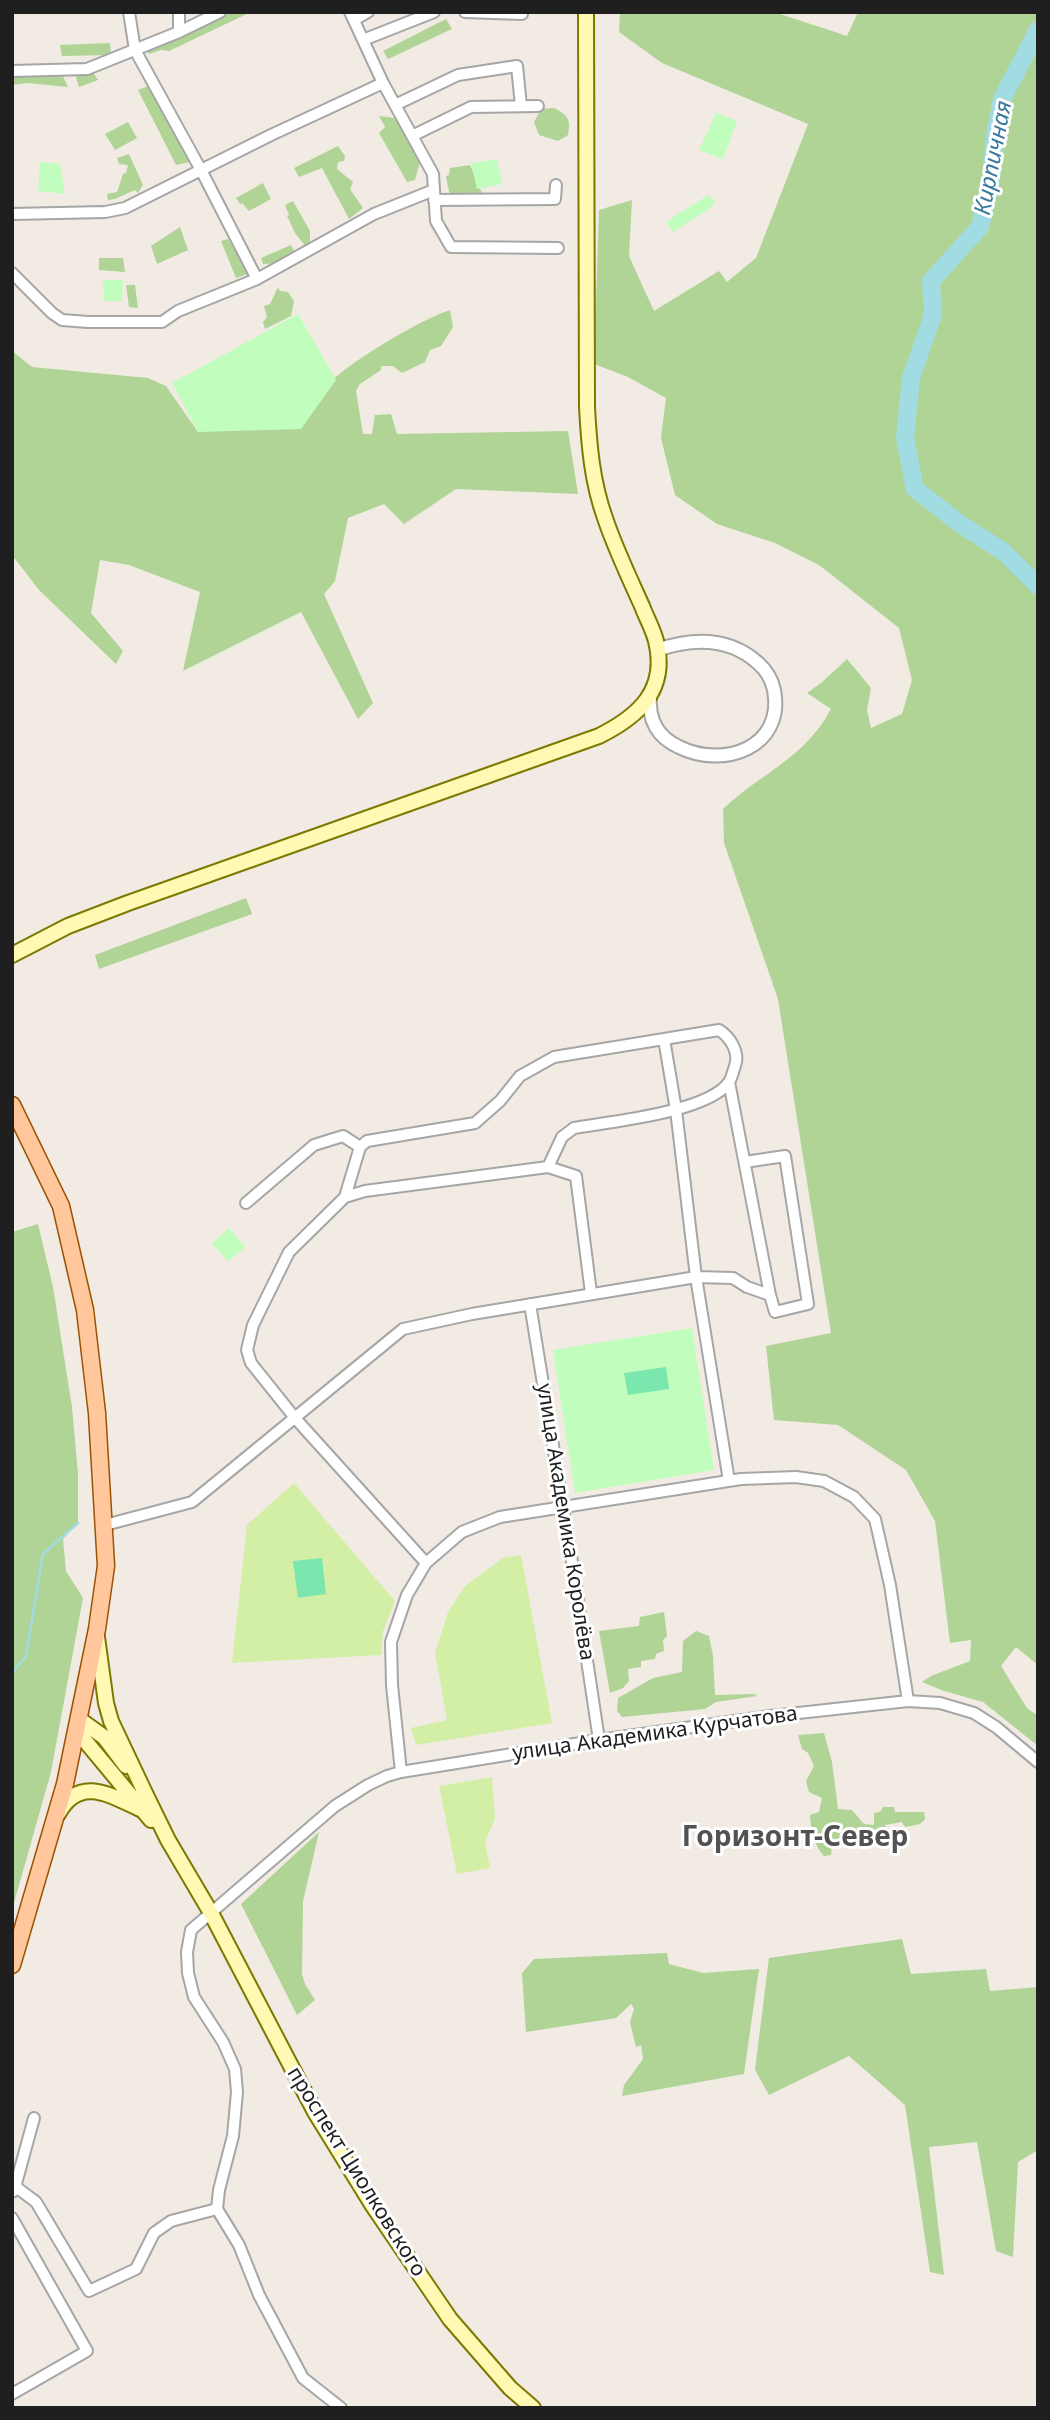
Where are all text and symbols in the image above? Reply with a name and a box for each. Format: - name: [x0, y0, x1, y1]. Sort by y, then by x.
- water label: Кирпичная: [969, 99, 1019, 217]
- street label: улица Академика Королёва: [531, 1382, 599, 1662]
- street label: улица Академика Курчатова: [511, 1702, 799, 1766]
- district label: Горизонт-Север: [682, 1821, 908, 1855]
- street label: проспект Циолковского: [281, 2063, 431, 2281]

